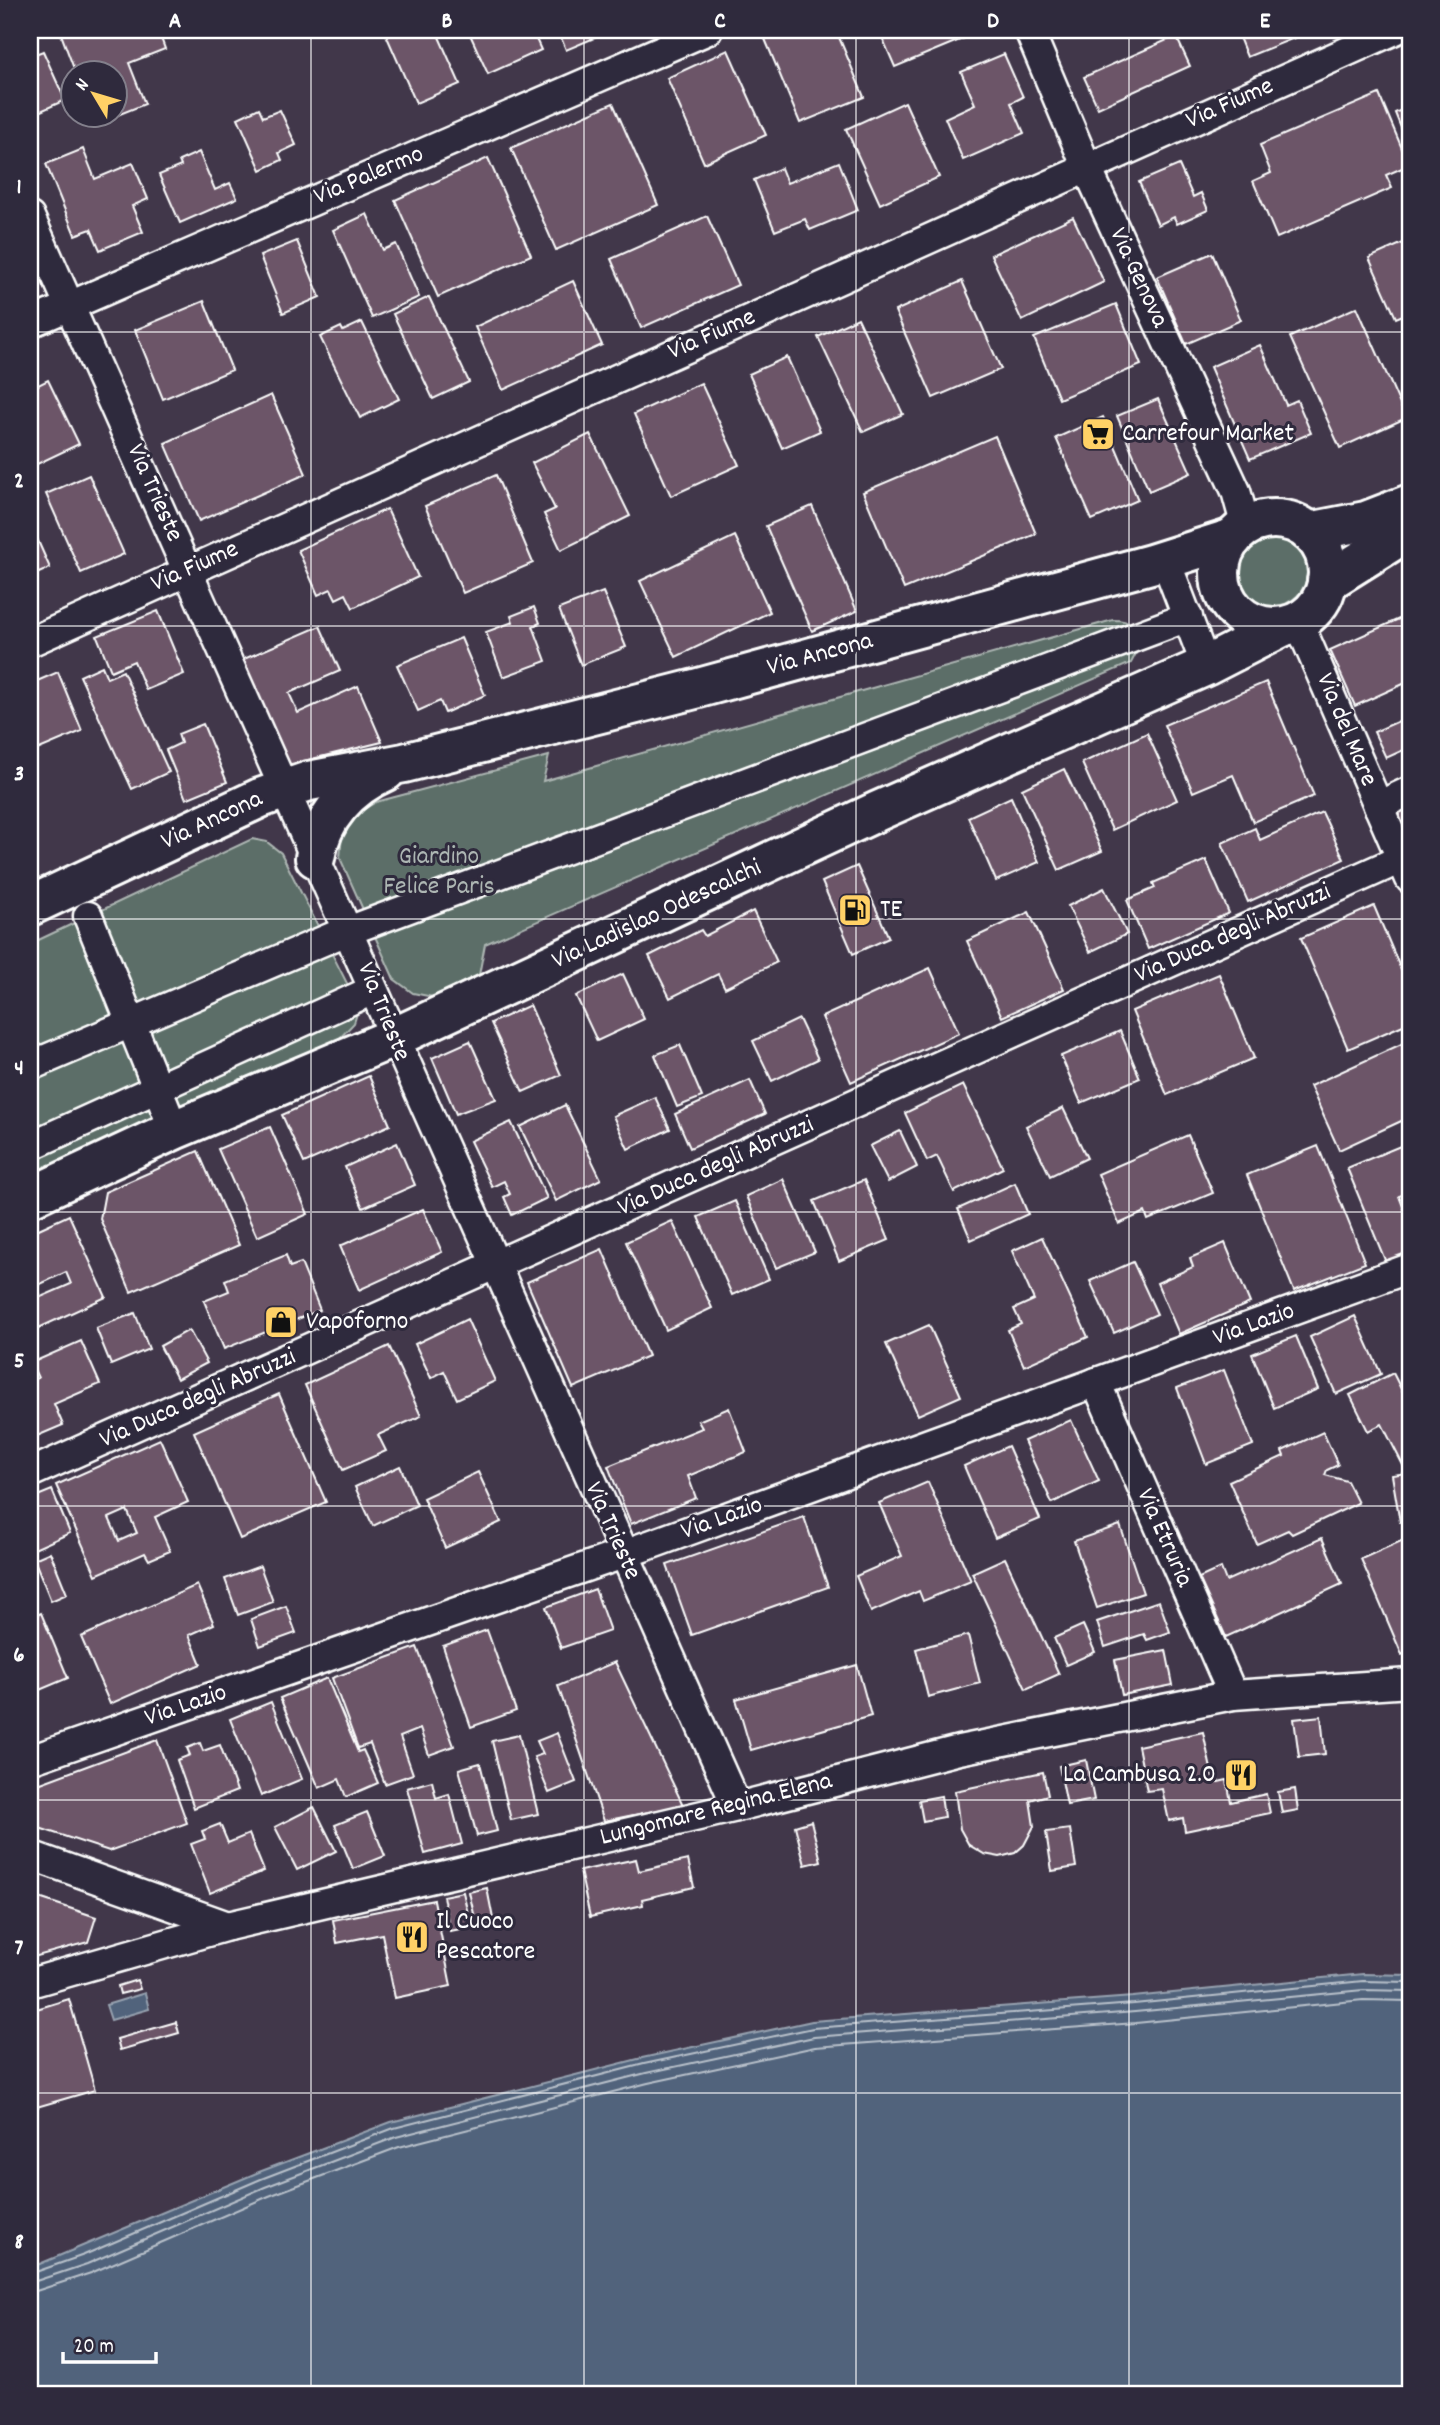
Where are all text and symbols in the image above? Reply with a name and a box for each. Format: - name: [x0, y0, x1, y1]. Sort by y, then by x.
- text: A: [169, 6, 181, 39]
- text: B: [442, 6, 453, 39]
- text: C: [714, 6, 726, 39]
- text: D: [987, 6, 999, 39]
- text: E: [1260, 6, 1271, 39]
- north arrow: [60, 60, 130, 130]
- street label: Via Fiume: [1180, 68, 1280, 140]
- text: N: [70, 74, 97, 98]
- street label: Via Palermo: [308, 136, 430, 216]
- text: 1: [16, 172, 22, 205]
- street label: Via Genova: [1099, 222, 1178, 335]
- street label: Via Fiume: [662, 299, 762, 371]
- supermarket icon: Carrefour Market: [1079, 415, 1117, 453]
- place label: Carrefour Market: [1122, 416, 1294, 453]
- street label: Via Trieste: [116, 438, 192, 548]
- text: 2: [14, 466, 24, 499]
- street label: Via Fiume: [145, 531, 245, 603]
- street label: Via Ancona: [763, 623, 878, 687]
- street label: Via del Mare: [1306, 668, 1386, 792]
- text: 3: [14, 759, 24, 792]
- street label: Via Ancona: [155, 781, 269, 861]
- park label: Giardino Felice Paris: [383, 839, 495, 906]
- street label: Via Ladislao Odescalchi: [546, 850, 768, 980]
- street label: Via Duca degli Abruzzi: [1129, 874, 1337, 994]
- fuel station icon: TE: [836, 891, 874, 929]
- place label: TE: [880, 892, 902, 929]
- street label: Via Trieste: [346, 957, 420, 1067]
- text: 4: [14, 1053, 24, 1086]
- street label: Via Duca degli Abruzzi: [612, 1107, 820, 1227]
- street label: Via Lazio: [1208, 1293, 1300, 1357]
- shop icon: Vapoforno: [262, 1303, 300, 1341]
- place label: Vapoforno: [306, 1304, 408, 1341]
- street label: Via Duca degli Abruzzi: [94, 1339, 302, 1459]
- text: 5: [14, 1346, 24, 1379]
- street label: Via Trieste: [574, 1476, 650, 1586]
- street label: Via Etruria: [1126, 1483, 1202, 1594]
- street label: Via Lazio: [676, 1487, 768, 1551]
- text: 6: [13, 1640, 25, 1673]
- street label: Via Lazio: [140, 1675, 232, 1737]
- restaurant icon: La Cambusa 2.0: [1222, 1756, 1260, 1794]
- place label: La Cambusa 2.0: [1063, 1757, 1216, 1794]
- street label: Lungomare Regina Elena: [596, 1763, 837, 1857]
- place label: Il Cuoco Pescatore: [436, 1904, 535, 1971]
- restaurant icon: Il Cuoco Pescatore: [393, 1918, 431, 1956]
- text: 7: [15, 1933, 24, 1966]
- text: 8: [14, 2227, 24, 2260]
- scale bar: [63, 2320, 156, 2364]
- text: 20 m: [74, 2333, 114, 2363]

